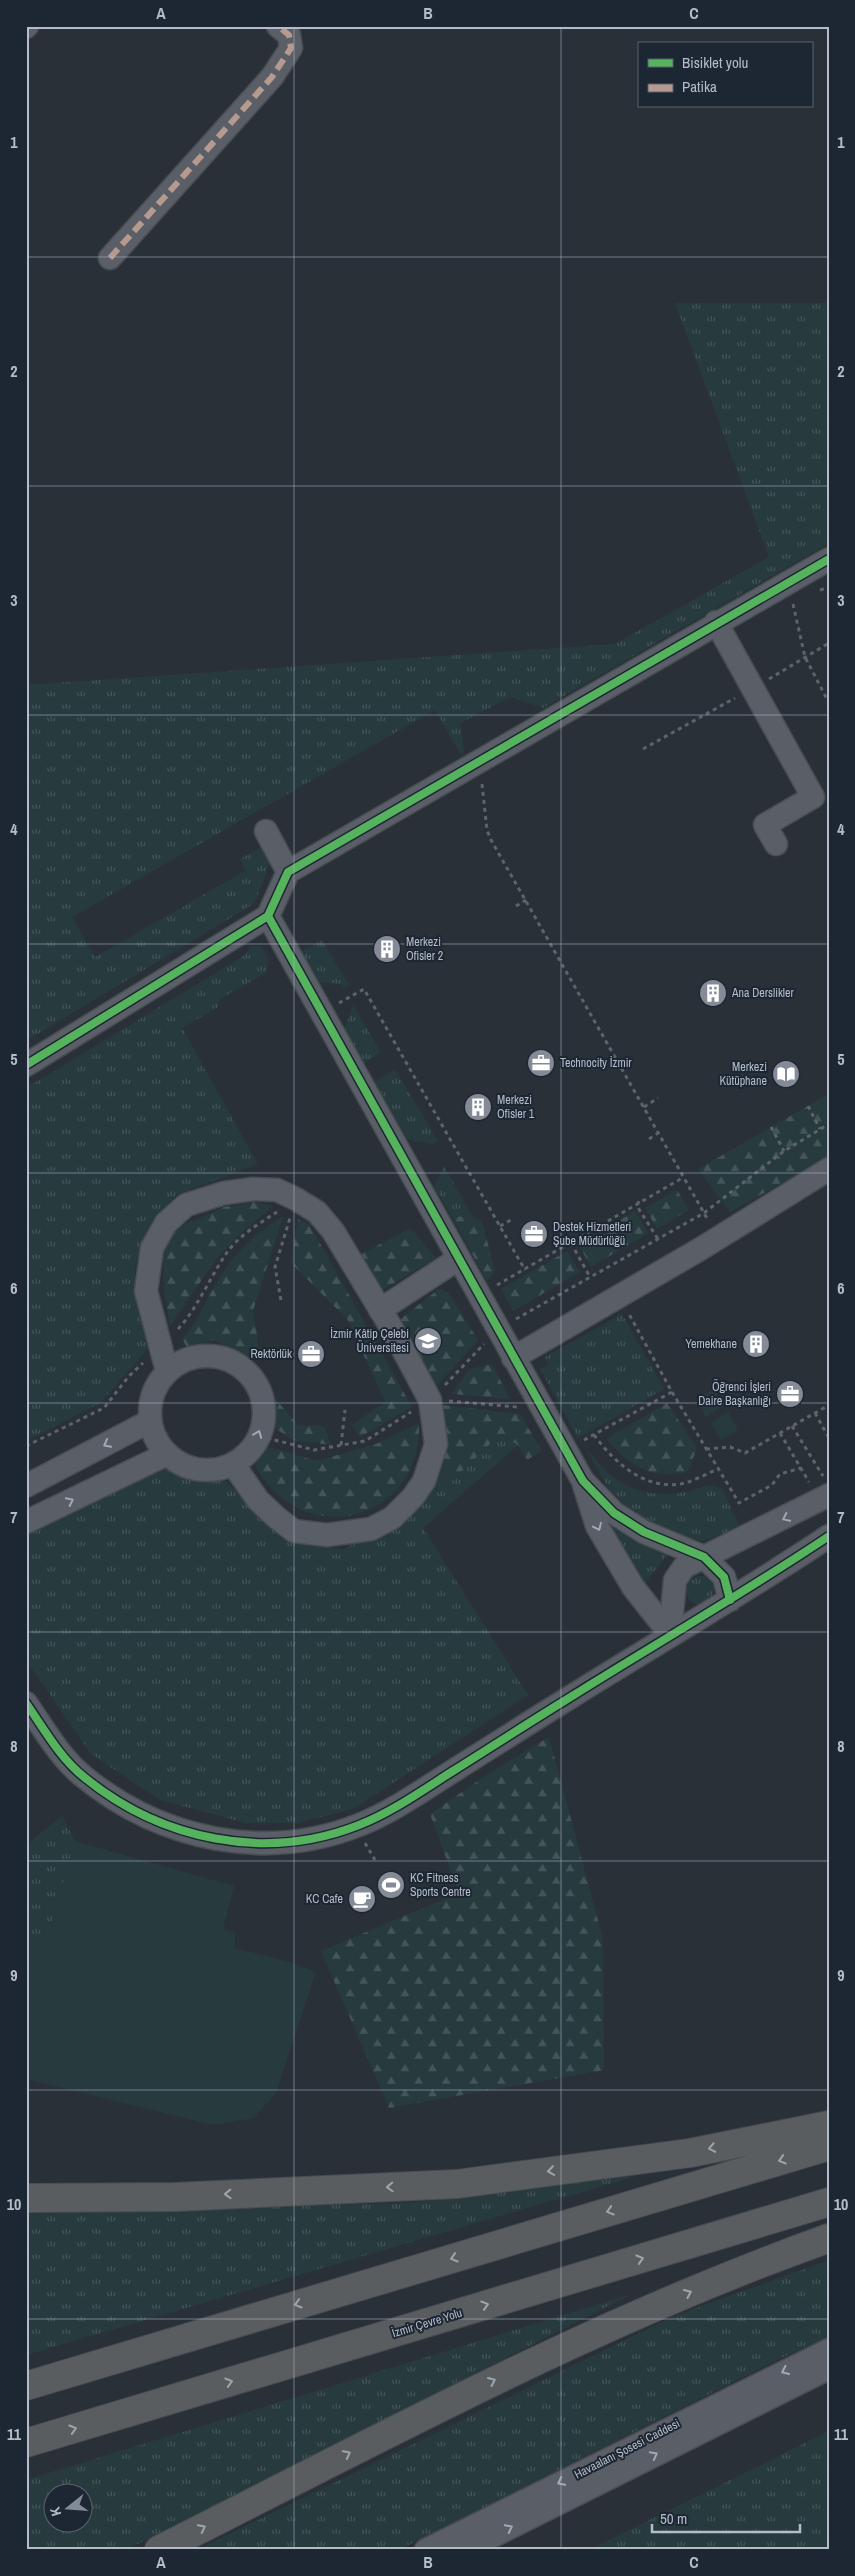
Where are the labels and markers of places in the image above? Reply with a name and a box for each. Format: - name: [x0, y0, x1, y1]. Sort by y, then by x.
- building icon: Merkezi Ofisler 2: [372, 934, 402, 964]
- place label: Merkezi Ofisler 2: [406, 934, 443, 964]
- building icon: Ana Derslikler: [698, 978, 728, 1008]
- place label: Ana Derslikler: [731, 985, 795, 1001]
- office icon: Technocity İzmir: [526, 1048, 556, 1078]
- place label: Technocity İzmir: [560, 1055, 632, 1071]
- place label: Merkezi Kütüphane: [719, 1059, 767, 1089]
- library icon: Merkezi Kütüphane: [771, 1059, 801, 1089]
- building icon: Merkezi Ofisler 1: [463, 1092, 493, 1122]
- place label: Merkezi Ofisler 1: [497, 1092, 535, 1122]
- office icon: Destek Hizmetleri Şube Müdürlüğü: [519, 1219, 549, 1249]
- place label: Destek Hizmetleri Şube Müdürlüğü: [553, 1219, 631, 1249]
- place label: İzmir Kâtip Çelebi Üniversitesi: [330, 1326, 409, 1356]
- school or university icon: İzmir Kâtip Çelebi Üniversitesi: [413, 1326, 443, 1356]
- building icon: Yemekhane: [741, 1329, 771, 1359]
- place label: Yemekhane: [685, 1336, 737, 1352]
- office icon: Rektörlük: [296, 1339, 326, 1369]
- place label: Rektörlük: [250, 1346, 292, 1362]
- place label: Öğrenci İşleri Daire Başkanlığı: [698, 1378, 771, 1409]
- office icon: Öğrenci İşleri Daire Başkanlığı: [775, 1379, 805, 1409]
- sports icon: KC Fitness Sports Centre: [376, 1870, 406, 1900]
- place label: KC Fitness Sports Centre: [410, 1870, 471, 1900]
- cafe icon: KC Cafe: [347, 1884, 377, 1914]
- place label: KC Cafe: [306, 1891, 343, 1907]

